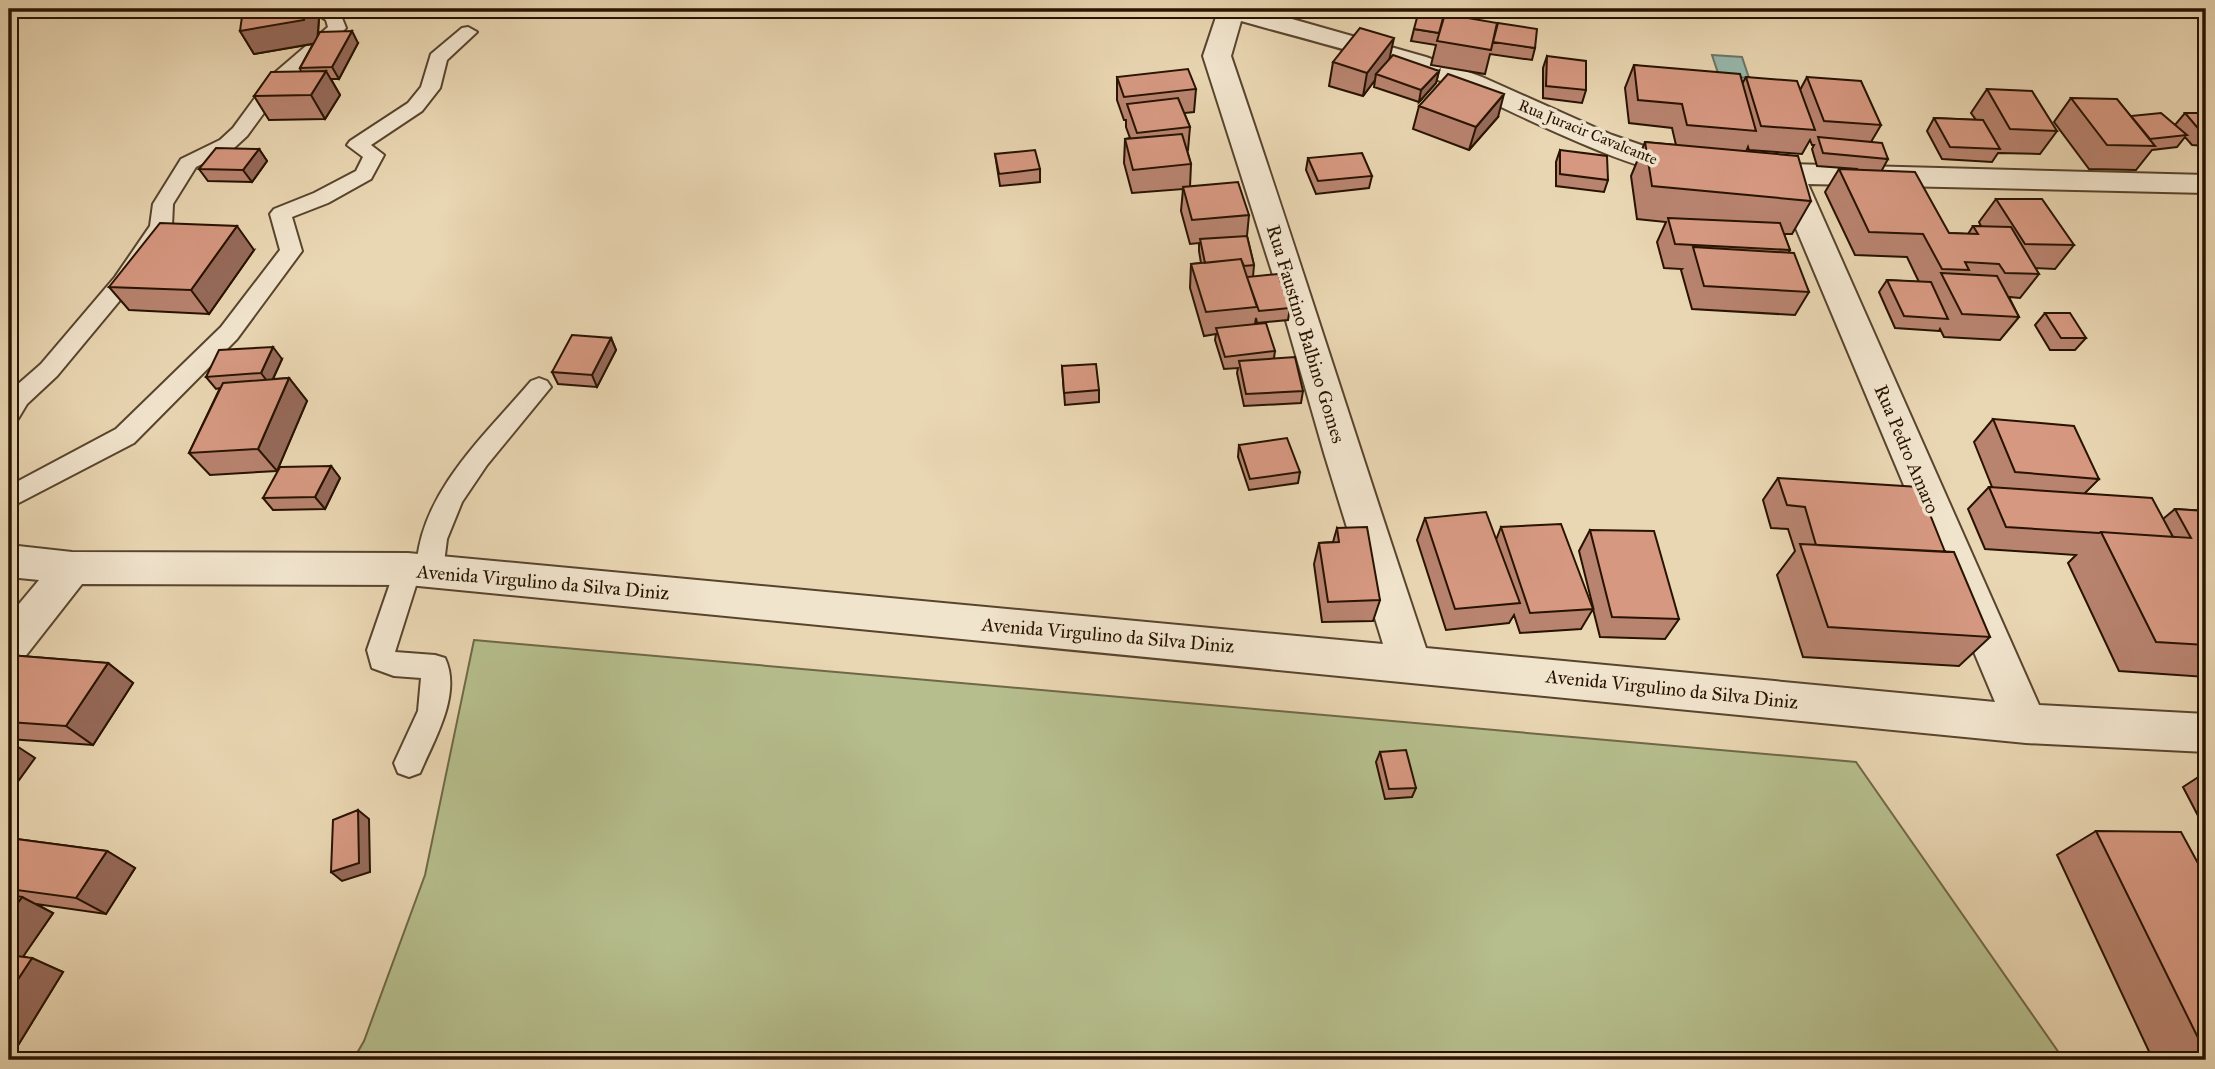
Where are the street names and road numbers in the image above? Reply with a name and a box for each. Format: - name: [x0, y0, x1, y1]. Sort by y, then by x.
- street label: Rua Juracir Cavalcante: [1515, 95, 1661, 170]
- street label: Rua Faustino Balbino Gomes: [1262, 222, 1350, 446]
- street label: Rua Pedro Amaro: [1870, 381, 1945, 517]
- street label: Avenida Virgulino da Silva Diniz: [415, 559, 670, 606]
- street label: Avenida Virgulino da Silva Diniz: [980, 612, 1235, 659]
- street label: Avenida Virgulino da Silva Diniz: [1544, 664, 1799, 715]

